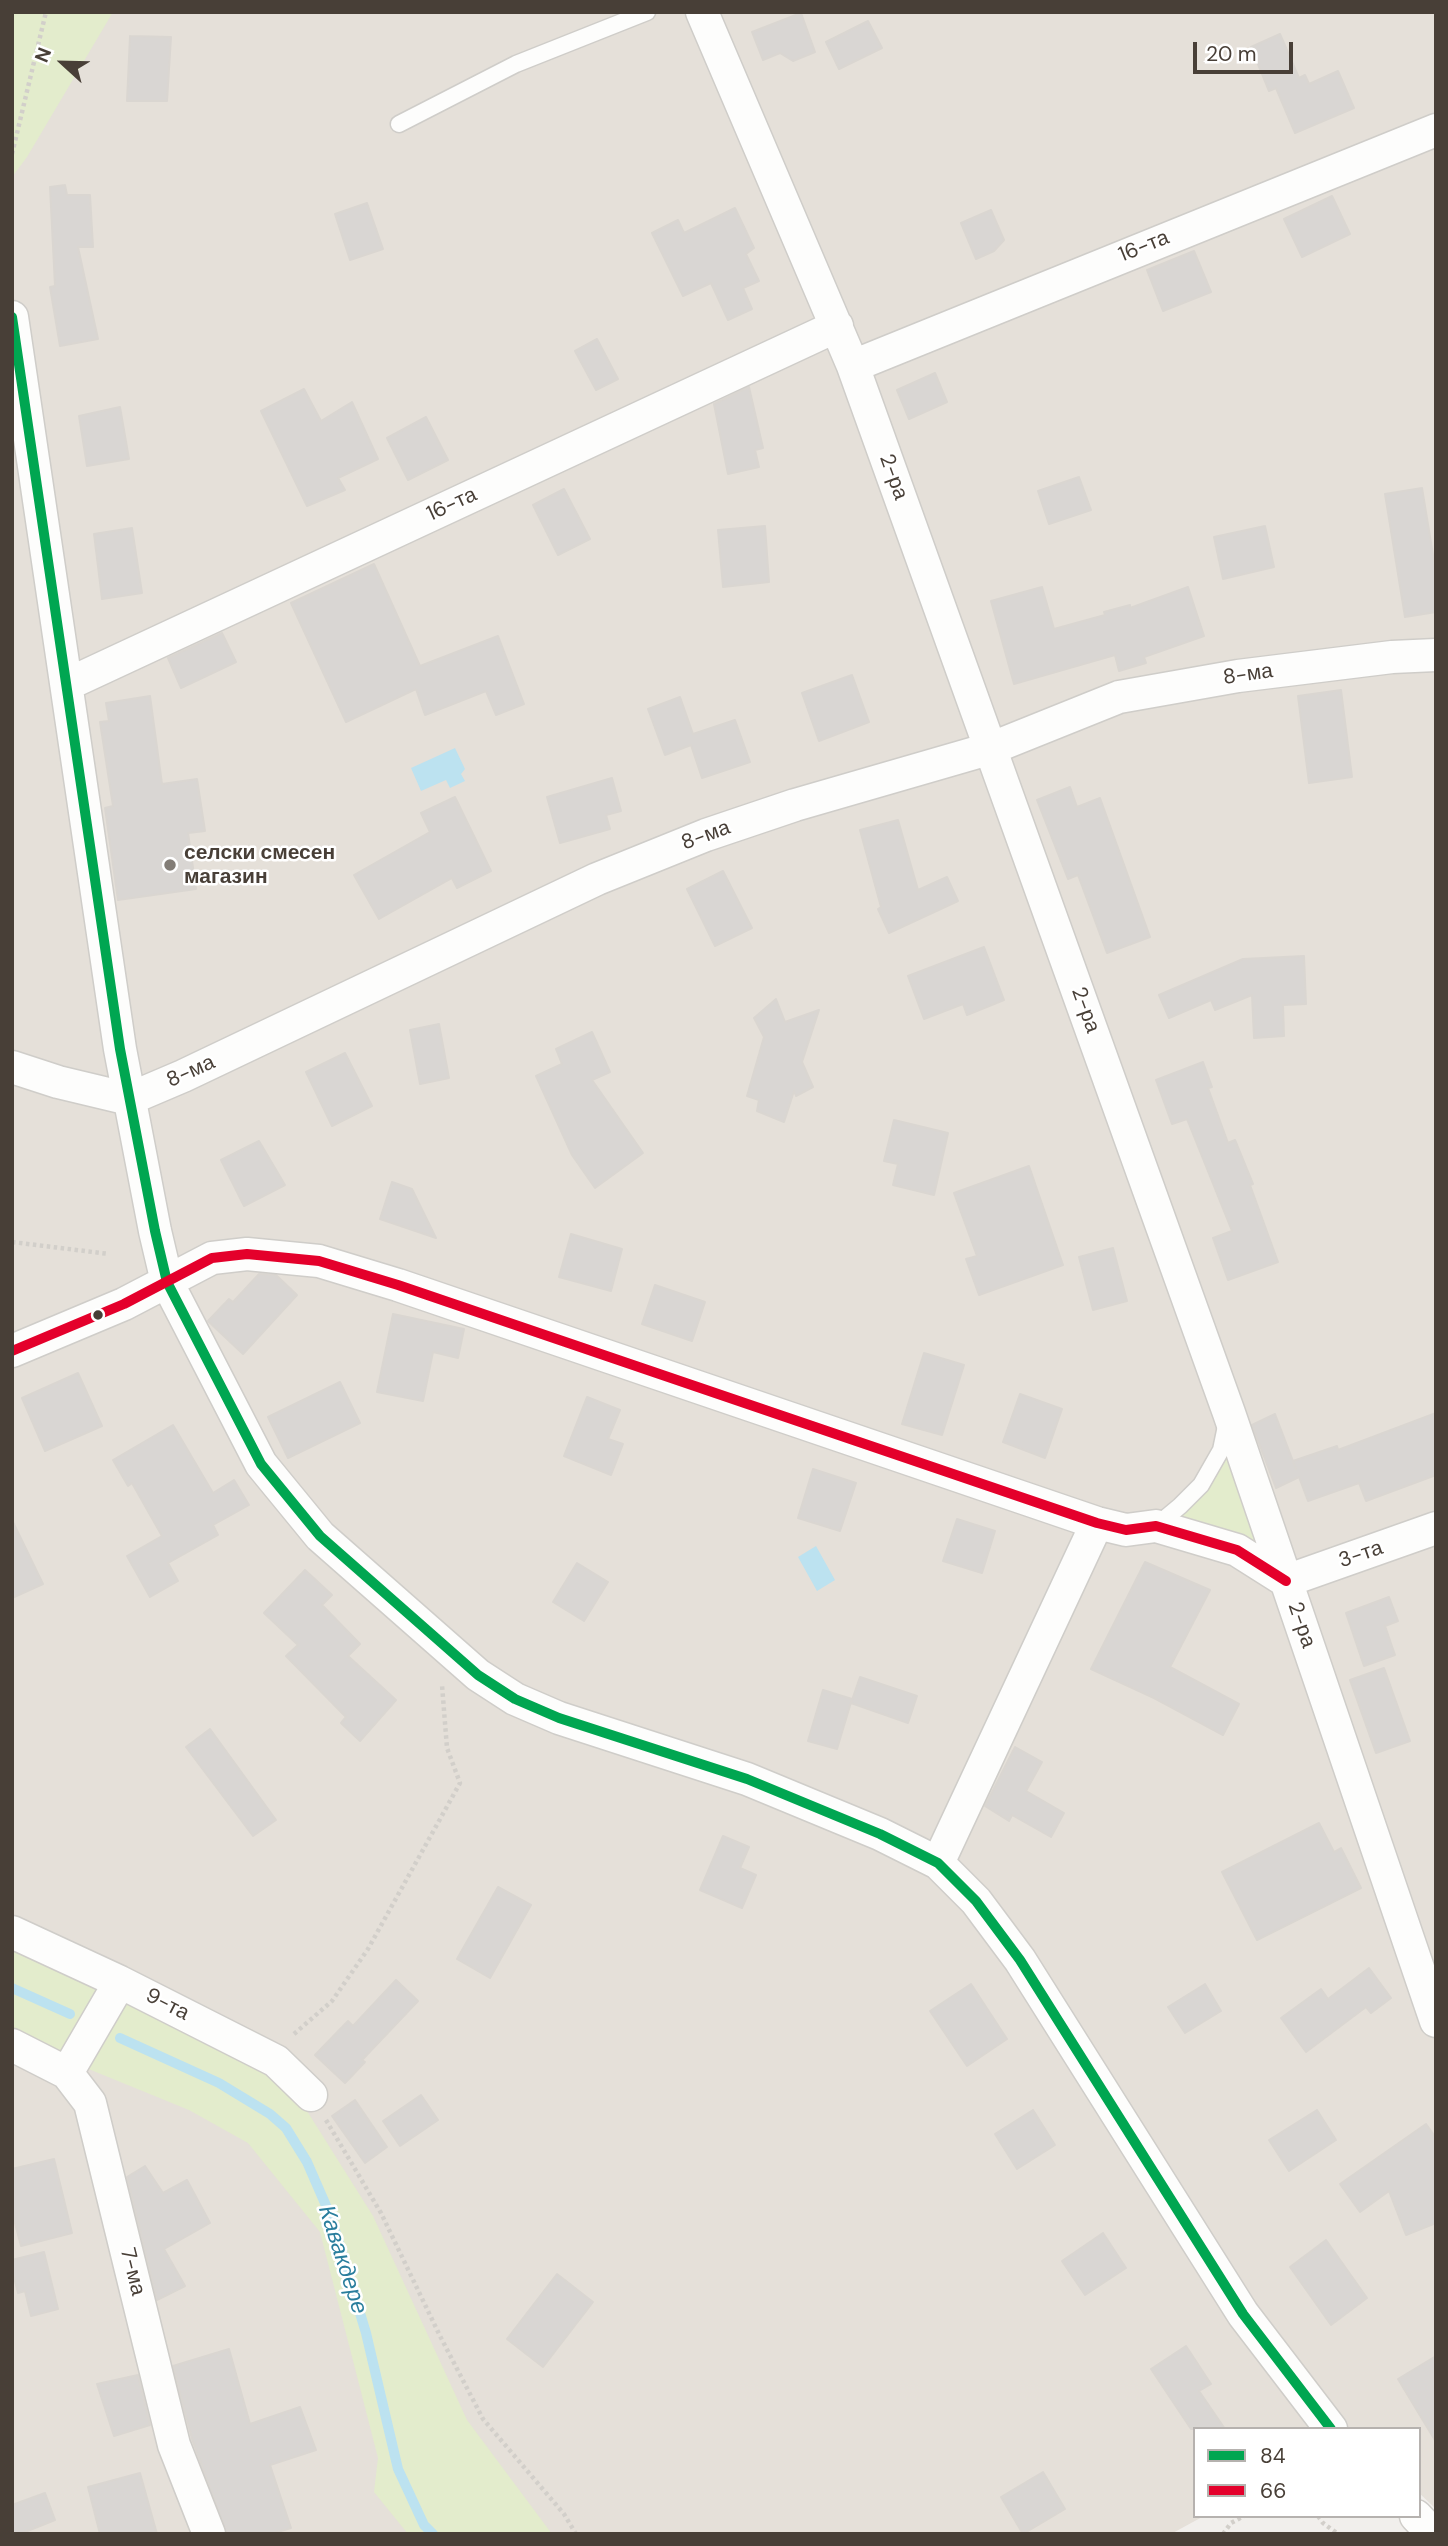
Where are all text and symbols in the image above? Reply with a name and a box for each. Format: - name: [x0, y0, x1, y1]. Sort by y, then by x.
- north arrow: [28, 28, 98, 98]
- scale bar: [1196, 28, 1296, 72]
- text: 20 m: [1206, 40, 1257, 68]
- text: N: [29, 44, 57, 66]
- street label: 16-та: [1115, 226, 1173, 268]
- street label: 2-ра: [873, 451, 913, 503]
- street label: 16-та: [423, 483, 481, 527]
- street label: 8-ма: [1221, 659, 1275, 691]
- street label: 8-ма: [678, 816, 734, 856]
- place label: селски смесен магазин: [184, 840, 335, 890]
- marker: селски смесен магазин: [162, 857, 178, 873]
- street label: 2-ра: [1065, 984, 1105, 1036]
- street label: 8-ма: [163, 1050, 219, 1094]
- unlabelled marker: [91, 1308, 105, 1322]
- street label: 3-та: [1336, 1536, 1386, 1574]
- street label: 2-ра: [1281, 1599, 1321, 1651]
- street label: 9-та: [141, 1983, 193, 2027]
- water label: Кавакдере: [311, 2202, 373, 2318]
- street label: 7-ма: [114, 2246, 150, 2298]
- legend: [1192, 2427, 1420, 2518]
- text: 84: [1260, 2442, 1286, 2470]
- text: 66: [1260, 2477, 1286, 2505]

